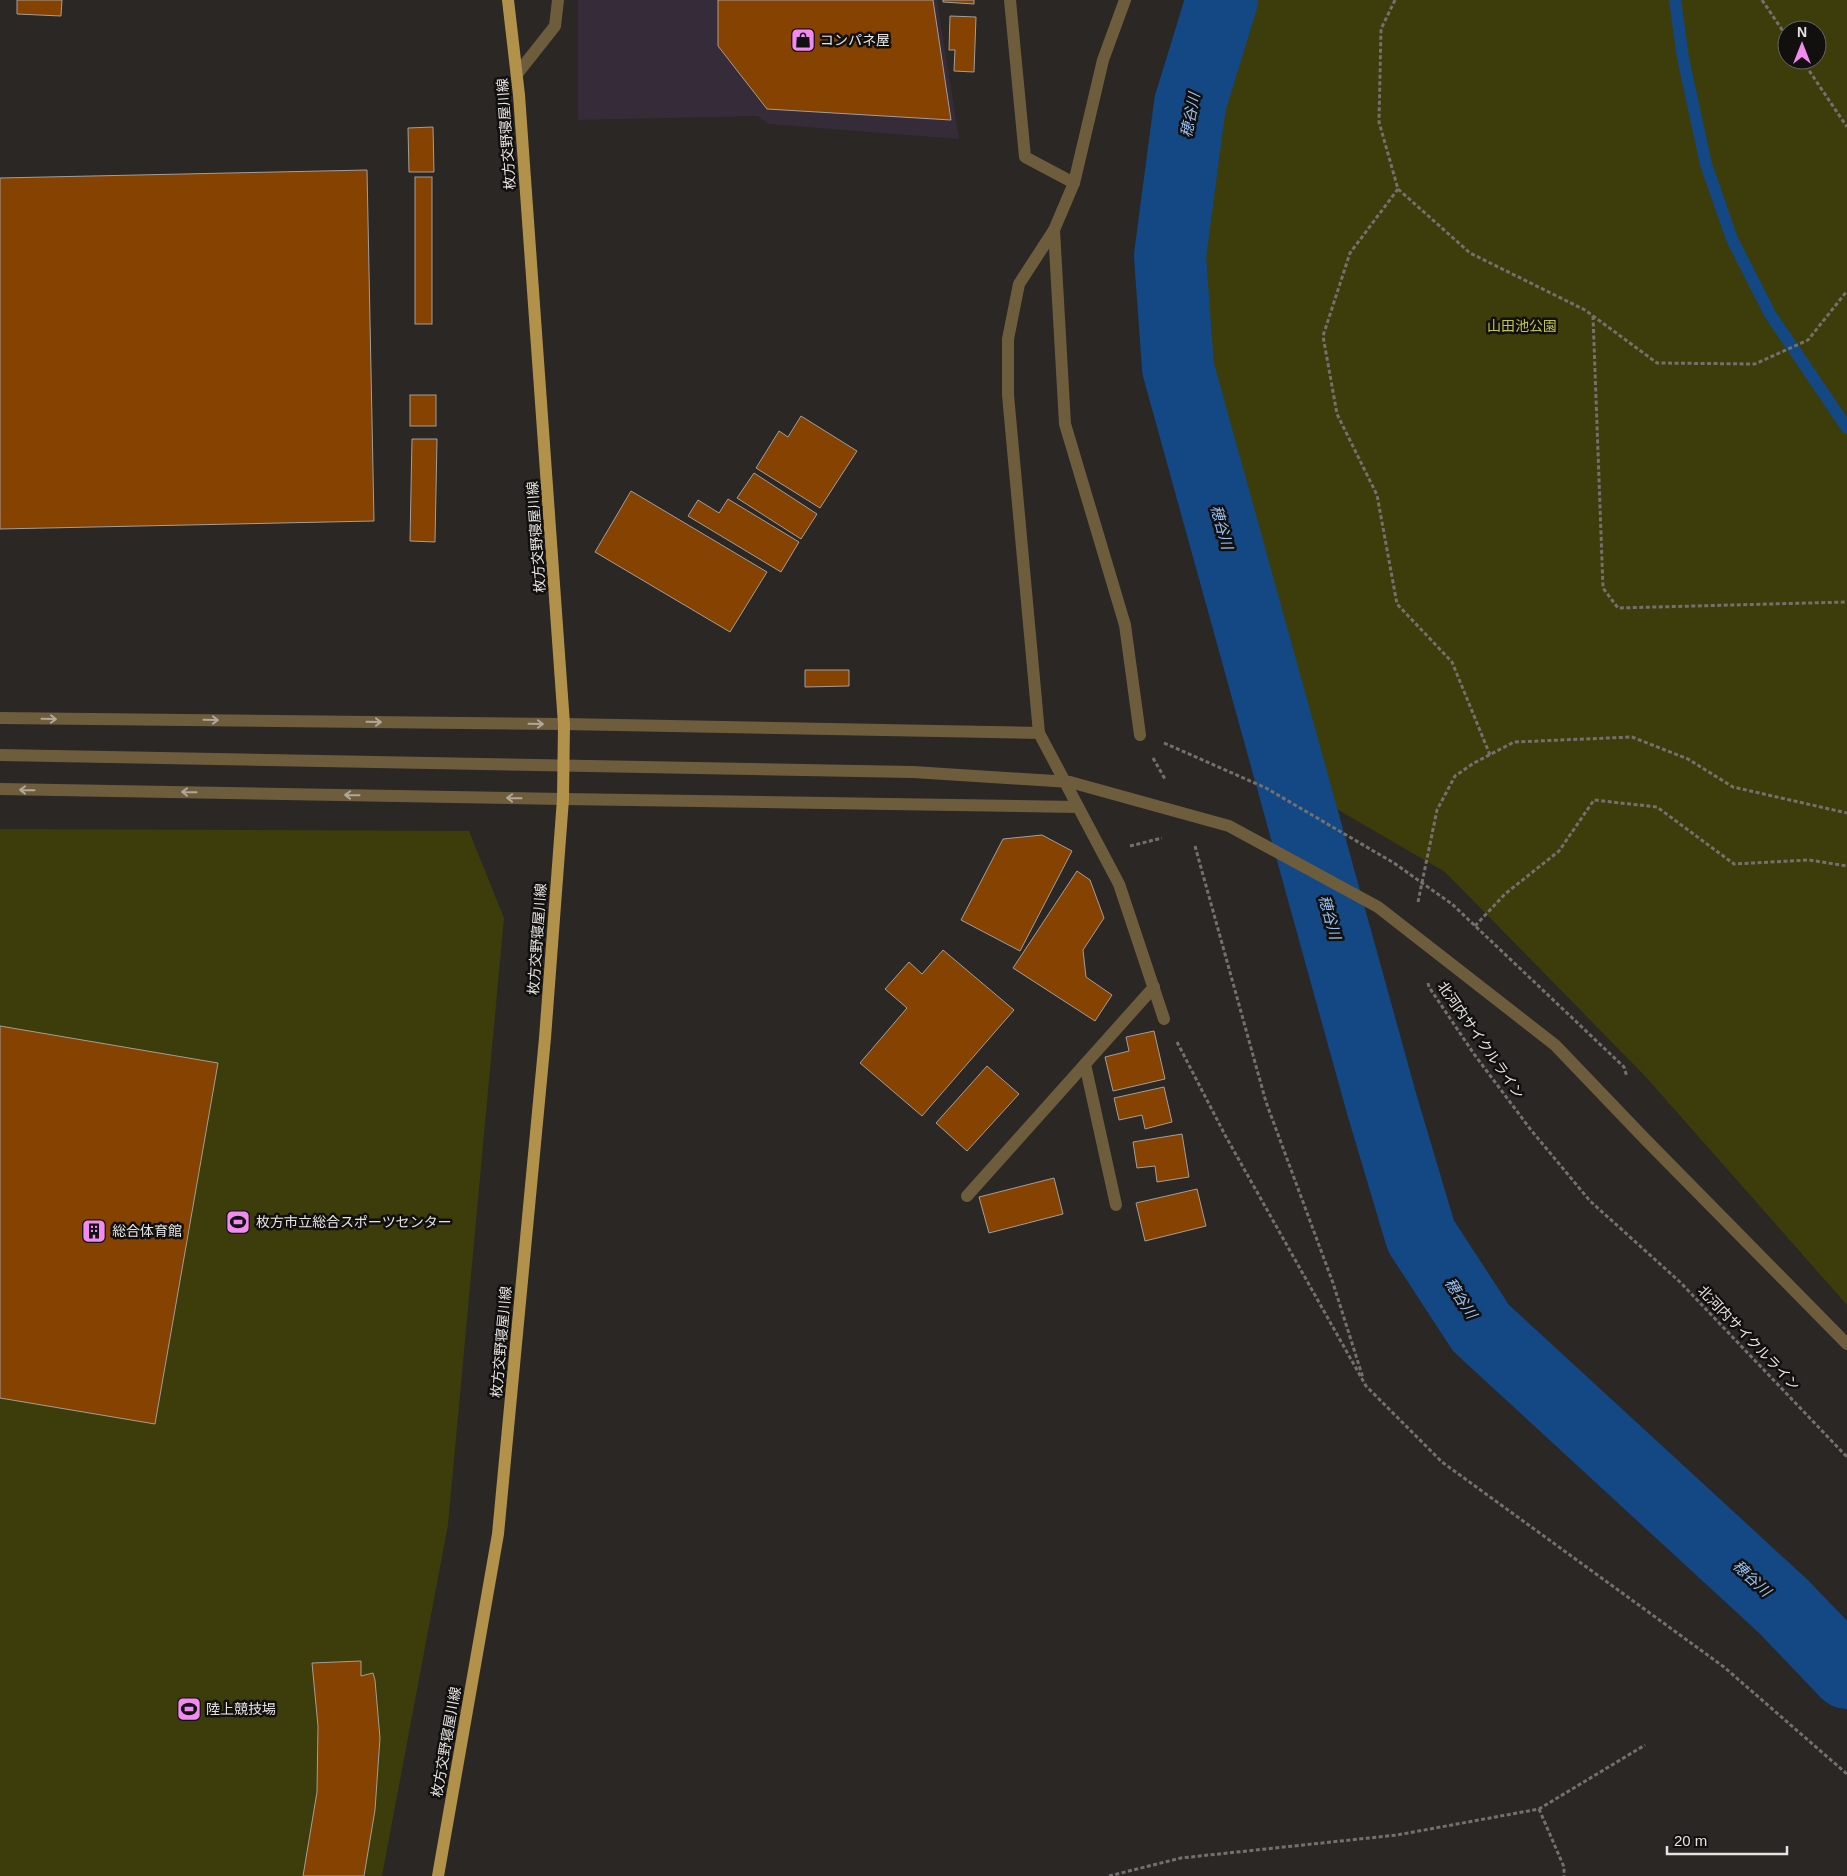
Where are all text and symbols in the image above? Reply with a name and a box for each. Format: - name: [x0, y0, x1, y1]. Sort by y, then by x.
- north arrow: [1777, 20, 1827, 70]
- text: N: [1797, 24, 1807, 40]
- shop icon: コンパネ屋: [790, 27, 816, 53]
- place label: コンパネ屋: [820, 32, 890, 48]
- street label: 枚方交野寝屋川線: [494, 78, 518, 190]
- water label: 穂谷川: [1177, 89, 1203, 139]
- park label: 山田池公園: [1487, 318, 1557, 334]
- street label: 枚方交野寝屋川線: [524, 481, 548, 593]
- water label: 穂谷川: [1208, 503, 1237, 553]
- one-way arrow: [40, 714, 56, 724]
- one-way arrow: [202, 715, 219, 725]
- one-way arrow: [365, 717, 381, 727]
- one-way arrow: [528, 719, 544, 729]
- one-way arrow: [19, 785, 35, 795]
- one-way arrow: [181, 788, 197, 797]
- one-way arrow: [344, 790, 360, 800]
- one-way arrow: [506, 793, 522, 803]
- street label: 枚方交野寝屋川線: [525, 883, 549, 995]
- water label: 穂谷川: [1316, 893, 1345, 943]
- street label: 北河内サイクルライン: [1434, 978, 1528, 1102]
- sports icon: 枚方市立総合スポーツセンター: [225, 1209, 251, 1235]
- place label: 枚方市立総合スポーツセンター: [256, 1214, 452, 1230]
- building icon: 総合体育館: [81, 1218, 107, 1244]
- place label: 総合体育館: [112, 1223, 182, 1239]
- water label: 穂谷川: [1442, 1274, 1481, 1323]
- street label: 北河内サイクルライン: [1695, 1282, 1803, 1394]
- street label: 枚方交野寝屋川線: [488, 1286, 514, 1398]
- water label: 穂谷川: [1730, 1556, 1776, 1601]
- street label: 枚方交野寝屋川線: [428, 1685, 464, 1799]
- sports icon: 陸上競技場: [176, 1696, 202, 1722]
- place label: 陸上競技場: [206, 1701, 276, 1717]
- scale bar: [1667, 1824, 1787, 1856]
- text: 20 m: [1674, 1832, 1707, 1849]

